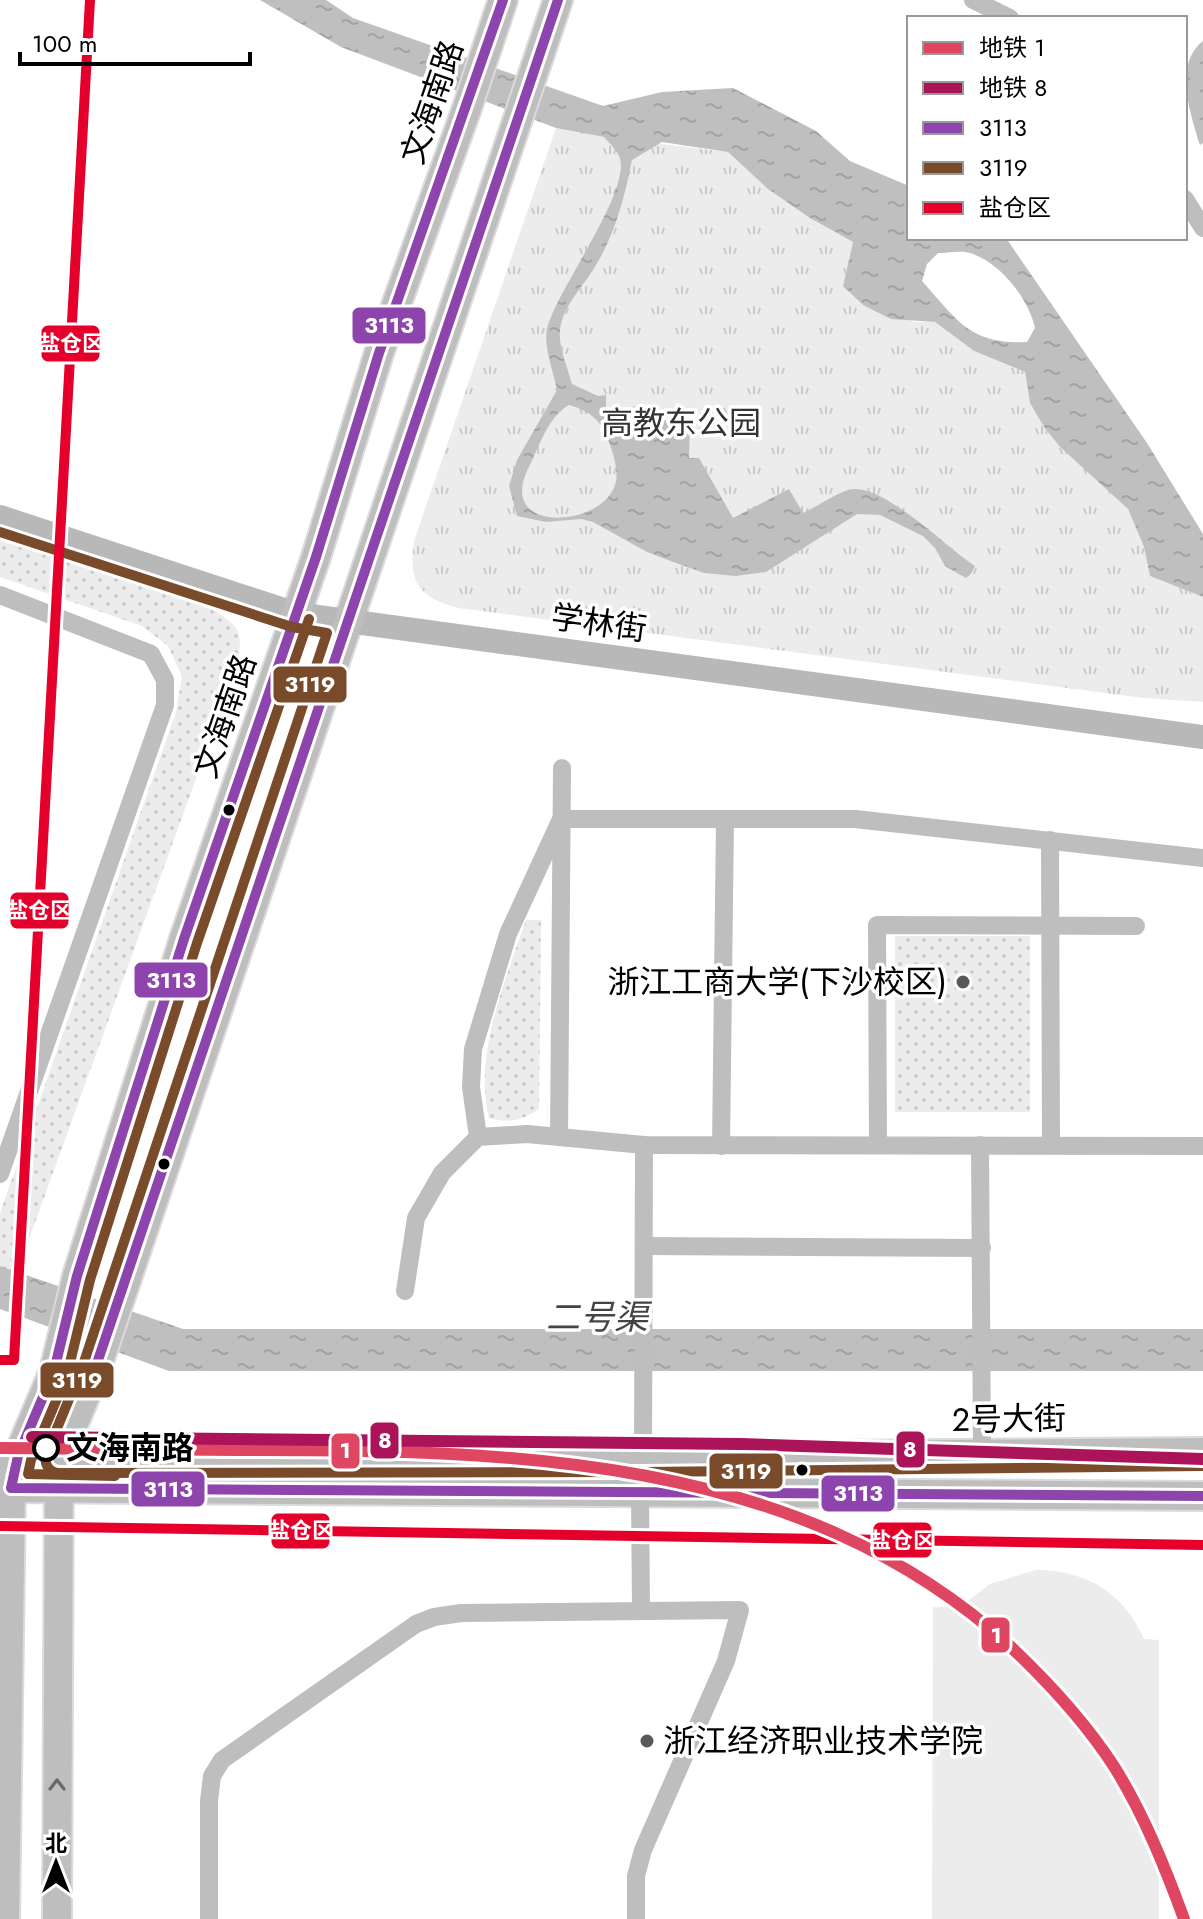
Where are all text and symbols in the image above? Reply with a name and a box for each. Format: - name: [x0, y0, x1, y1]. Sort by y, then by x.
- scale bar: [20, 16, 250, 66]
- legend: [907, 16, 1187, 240]
- text: 100 m: [32, 26, 98, 61]
- text: 地铁 1: [979, 30, 1045, 65]
- street label: 文海南路: [389, 34, 475, 170]
- text: 地铁 8: [979, 70, 1047, 105]
- text: 3113: [979, 110, 1027, 145]
- text: 3119: [979, 150, 1028, 185]
- text: 盐仓区: [979, 190, 1051, 225]
- line badge: 3113: [351, 306, 427, 345]
- text: 3113: [364, 309, 414, 341]
- line badge: 盐仓区: [40, 324, 101, 363]
- text: 盐仓区: [38, 327, 104, 359]
- park label: 高教东公园: [601, 400, 761, 446]
- street label: 学林街: [548, 594, 650, 652]
- street label: 文海南路: [182, 648, 268, 784]
- line badge: 3119: [272, 665, 348, 704]
- text: 3119: [285, 668, 335, 700]
- unlabelled marker: [221, 802, 237, 818]
- line badge: 盐仓区: [9, 891, 70, 930]
- text: 盐仓区: [6, 894, 72, 926]
- place label: 浙江工商大学(下沙校区): [607, 959, 947, 1005]
- line badge: 3113: [133, 961, 209, 999]
- text: 3113: [146, 964, 196, 996]
- marker: 浙江工商大学(下沙校区): [954, 973, 972, 991]
- unlabelled marker: [156, 1156, 172, 1172]
- water label: 二号渠: [546, 1293, 653, 1342]
- line badge: 3119: [39, 1361, 115, 1399]
- text: 3119: [52, 1364, 102, 1396]
- street label: 2号大街: [951, 1395, 1067, 1443]
- line badge: 8: [369, 1421, 400, 1460]
- text: 8: [378, 1424, 392, 1456]
- place label: 文海南路: [66, 1425, 194, 1471]
- line badge: 8: [895, 1430, 926, 1469]
- line badge: 1: [330, 1432, 361, 1470]
- text: 8: [903, 1433, 917, 1465]
- text: 1: [339, 1434, 351, 1466]
- marker: 文海南路: [33, 1435, 59, 1461]
- line badge: 3119: [708, 1452, 784, 1490]
- text: 3119: [721, 1455, 771, 1487]
- unlabelled marker: [794, 1462, 810, 1478]
- line badge: 3113: [130, 1470, 206, 1508]
- text: 3113: [143, 1473, 193, 1505]
- line badge: 3113: [820, 1474, 896, 1513]
- text: 3113: [833, 1477, 883, 1509]
- line badge: 盐仓区: [270, 1512, 331, 1550]
- text: 盐仓区: [268, 1514, 334, 1546]
- line badge: 盐仓区: [872, 1521, 933, 1559]
- text: 盐仓区: [869, 1524, 935, 1556]
- line badge: 1: [980, 1616, 1011, 1654]
- text: 1: [990, 1619, 1002, 1651]
- place label: 浙江经济职业技术学院: [663, 1718, 983, 1764]
- marker: 浙江经济职业技术学院: [638, 1732, 656, 1750]
- one-way arrow: [48, 1778, 66, 1791]
- north arrow: [16, 1823, 96, 1903]
- text: 北: [45, 1827, 67, 1859]

